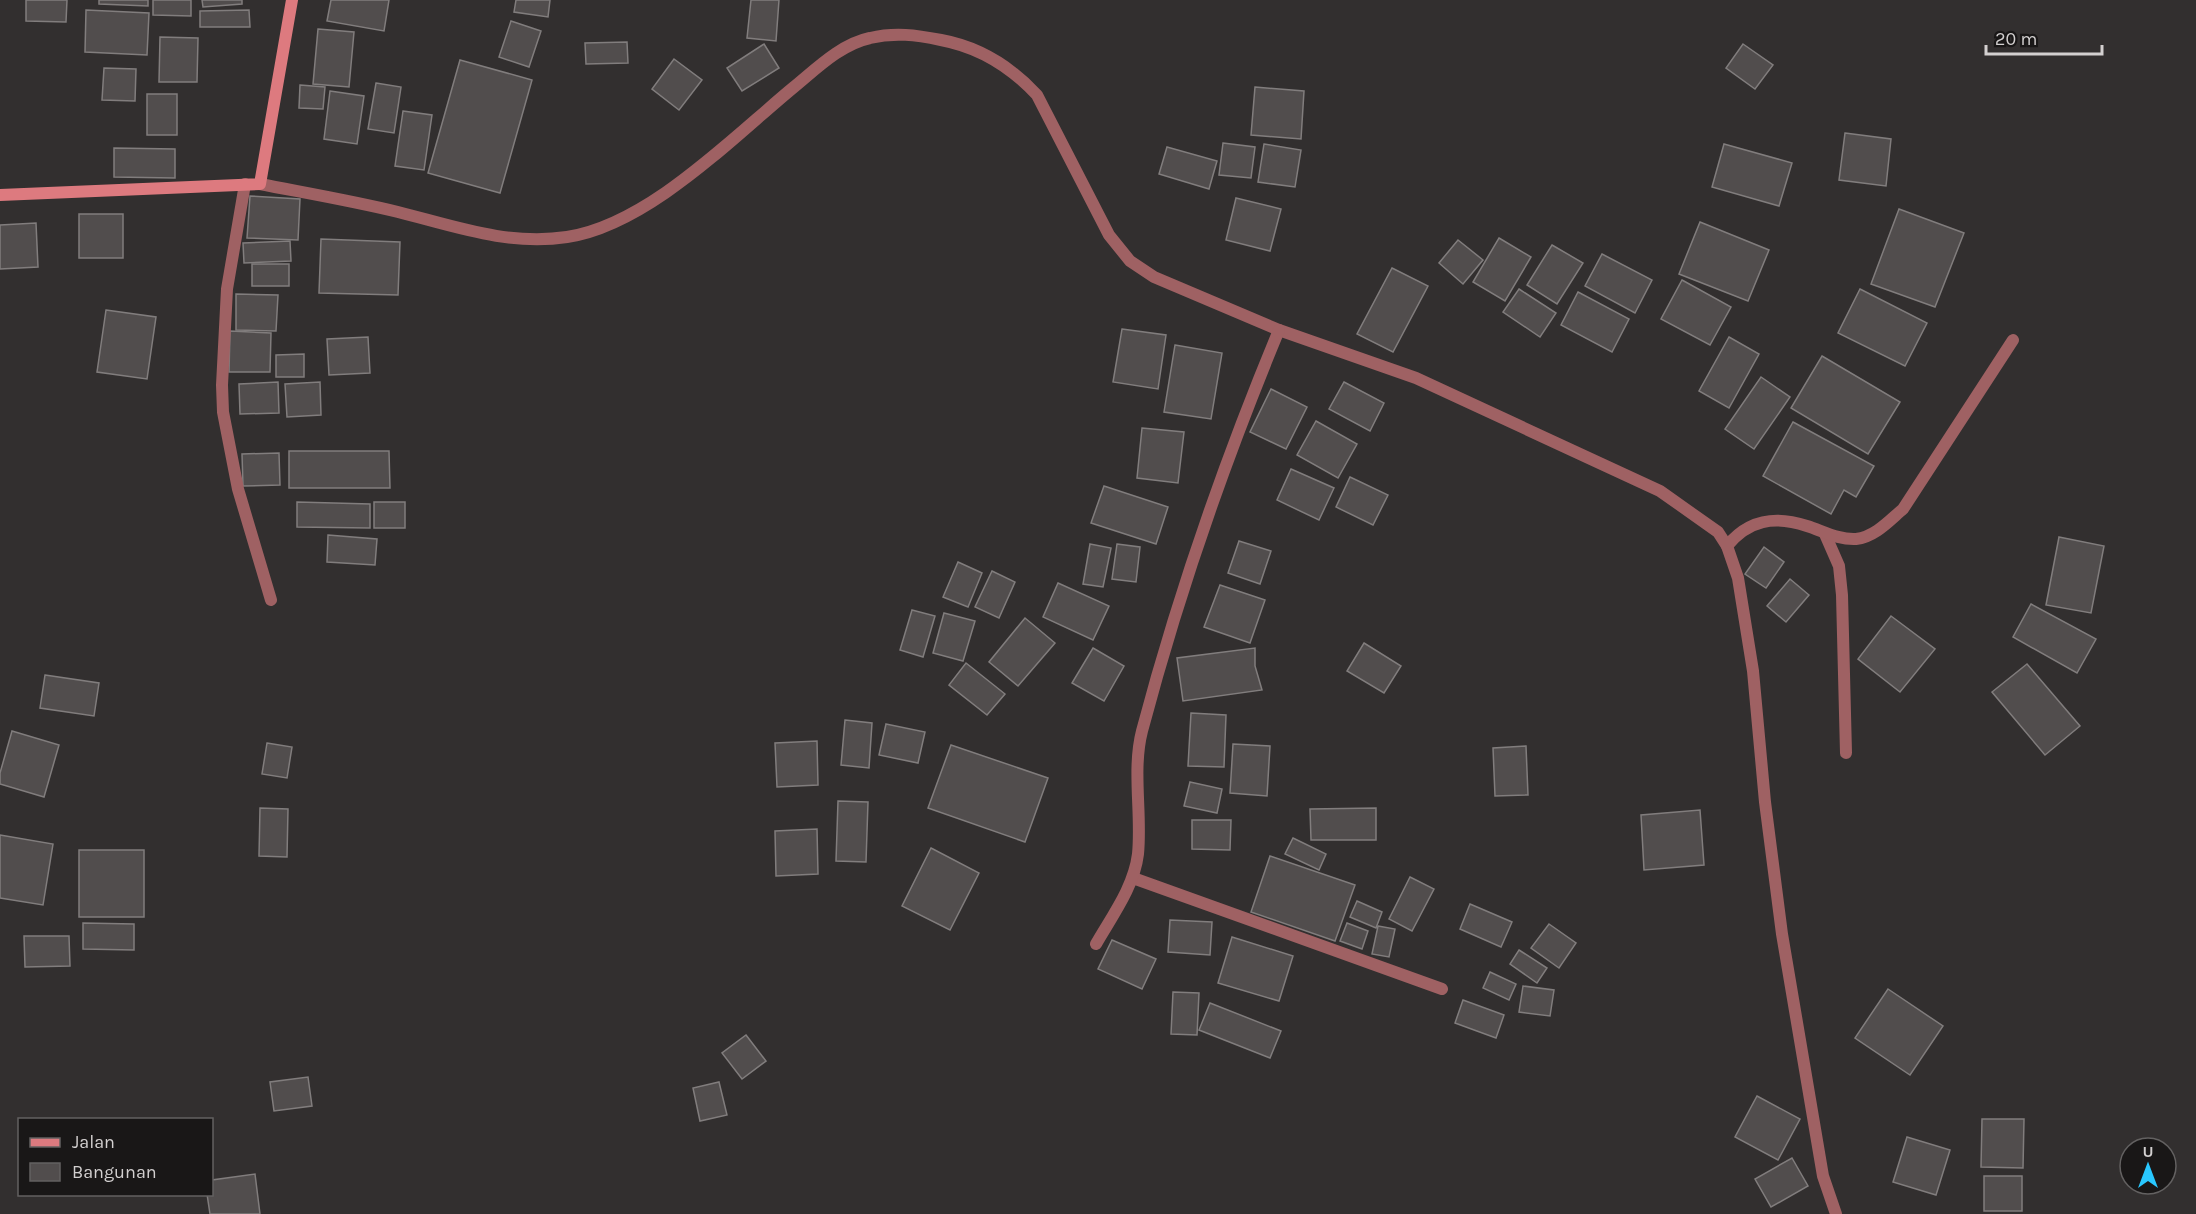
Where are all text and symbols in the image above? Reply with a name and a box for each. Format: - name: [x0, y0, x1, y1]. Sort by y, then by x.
- scale bar: [1986, 18, 2102, 56]
- text: 20 m: [1995, 28, 2037, 50]
- legend: [18, 1118, 213, 1196]
- text: Jalan: [72, 1131, 115, 1153]
- north arrow: [2118, 1136, 2178, 1196]
- text: U: [2142, 1142, 2154, 1161]
- text: Bangunan: [72, 1161, 157, 1183]

